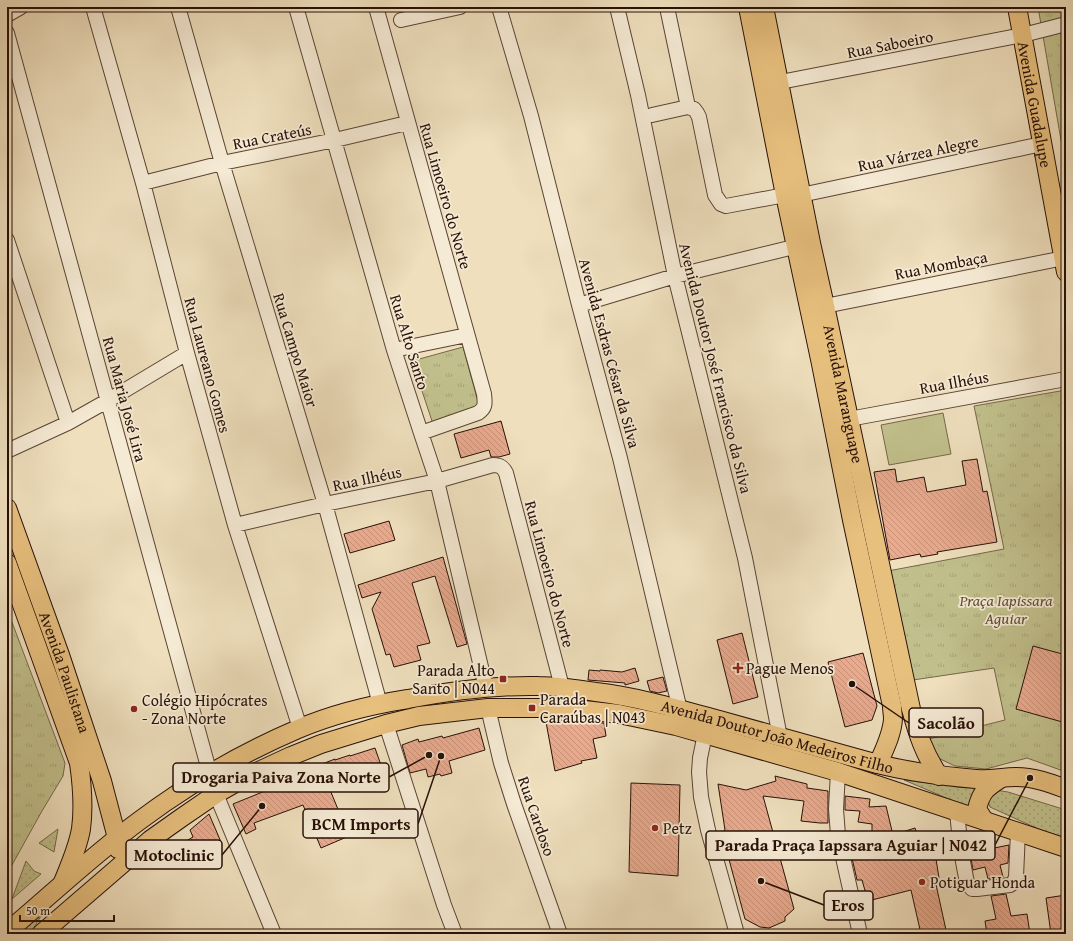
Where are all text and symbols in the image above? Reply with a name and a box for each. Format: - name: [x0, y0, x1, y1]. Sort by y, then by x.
- street label: Rua Saboeiro: [845, 24, 935, 64]
- street label: Avenida Guadalupe: [1012, 39, 1058, 170]
- street label: Rua Crateús: [231, 117, 313, 155]
- street label: Rua Limoeiro do Norte: [414, 120, 478, 272]
- street label: Rua Várzea Alegre: [855, 129, 981, 177]
- street label: Avenida Doutor José Francisco da Silva: [673, 240, 759, 496]
- street label: Rua Mombaça: [893, 244, 990, 286]
- street label: Avenida Esdras César da Silva: [573, 255, 647, 451]
- street label: Rua Campo Maior: [267, 290, 325, 411]
- street label: Rua Alto Santo: [384, 291, 436, 393]
- street label: Rua Laureano Gomes: [178, 294, 238, 436]
- street label: Avenida Maranguape: [817, 322, 870, 465]
- street label: Rua Maria José Lira: [97, 334, 153, 465]
- street label: Rua Ilhéus: [918, 364, 990, 400]
- street label: Rua Ilhéus: [330, 459, 404, 497]
- street label: Rua Limoeiro do Norte: [519, 498, 581, 650]
- park label: Praça Iapissara Aguiar: [958, 588, 1053, 630]
- street label: Avenida Paulistana: [33, 608, 97, 736]
- place label: Pague Menos: [746, 656, 834, 680]
- place label: Parada Alto Santo | N044: [412, 658, 495, 700]
- marker: Pague Menos: [733, 663, 743, 673]
- marker: Parada Alto Santo | N044: [498, 674, 508, 684]
- place label: Parada Caraúbas | N043: [540, 687, 646, 729]
- place label: Colégio Hipócrates - Zona Norte: [142, 688, 268, 730]
- street label: Avenida Doutor João Medeiros Filho: [659, 693, 896, 779]
- marker: Parada Caraúbas | N043: [527, 703, 537, 713]
- marker: Colégio Hipócrates - Zona Norte: [129, 704, 139, 714]
- callout: Sacolão: [909, 708, 983, 737]
- text: Sacolão: [917, 710, 975, 735]
- callout: Drogaria Paiva Zona Norte: [173, 763, 389, 792]
- text: Drogaria Paiva Zona Norte: [181, 764, 381, 789]
- street label: Rua Cardoso: [512, 773, 562, 859]
- callout: BCM Imports: [303, 809, 418, 838]
- text: BCM Imports: [311, 811, 411, 836]
- place label: Petz: [663, 816, 692, 840]
- marker: Petz: [650, 823, 660, 833]
- callout: Parada Praça Iapssara Aguiar | N042: [706, 831, 995, 860]
- text: Parada Praça Iapssara Aguiar | N042: [715, 832, 987, 857]
- callout: Motoclinic: [126, 840, 222, 869]
- text: Motoclinic: [134, 842, 214, 867]
- place label: Potiguar Honda: [930, 870, 1036, 894]
- marker: Potiguar Honda: [917, 877, 927, 887]
- callout: Eros: [824, 891, 873, 920]
- text: Eros: [831, 892, 865, 917]
- scale bar: [20, 897, 114, 923]
- text: 50 m: [26, 902, 50, 919]

